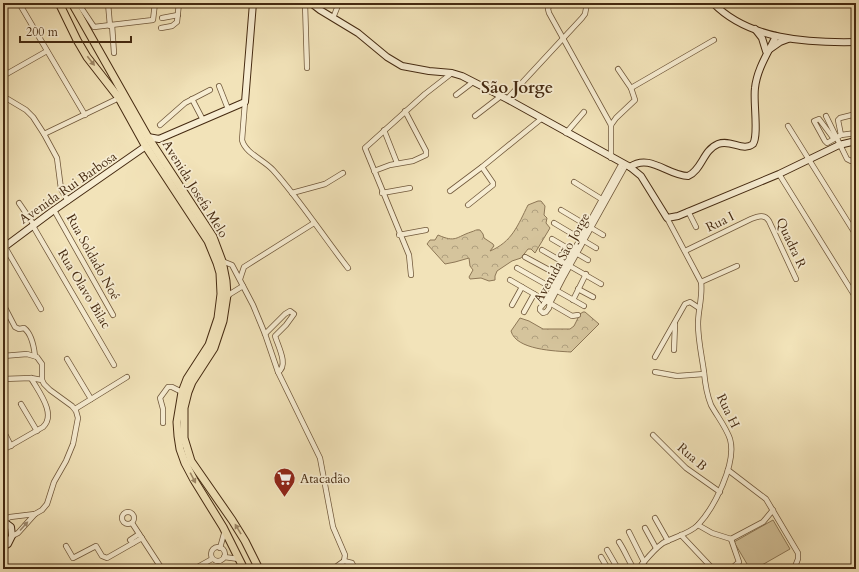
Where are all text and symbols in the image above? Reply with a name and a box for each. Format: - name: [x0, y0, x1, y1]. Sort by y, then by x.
- scale bar: [20, 18, 131, 44]
- text: 200 m: [26, 24, 59, 40]
- one-way arrow: [87, 56, 96, 67]
- district label: São Jorge: [481, 76, 553, 99]
- street label: Avenida Josefa Melo: [158, 137, 232, 241]
- street label: Avenida Rui Barbosa: [16, 147, 121, 228]
- street label: Rua I: [703, 207, 737, 237]
- street label: Avenida São Jorge: [530, 209, 594, 306]
- street label: Rua Soldado Noé: [62, 211, 124, 303]
- street label: Quadra R: [771, 215, 811, 271]
- street label: Rua Olavo Bilac: [53, 246, 115, 332]
- street label: Rua H: [712, 391, 744, 431]
- street label: Rua B: [673, 439, 711, 475]
- supermarket icon: Atacadão: [271, 466, 297, 499]
- place label: Atacadão: [300, 470, 350, 488]
- one-way arrow: [190, 472, 196, 483]
- one-way arrow: [20, 521, 29, 531]
- one-way arrow: [235, 523, 242, 535]

